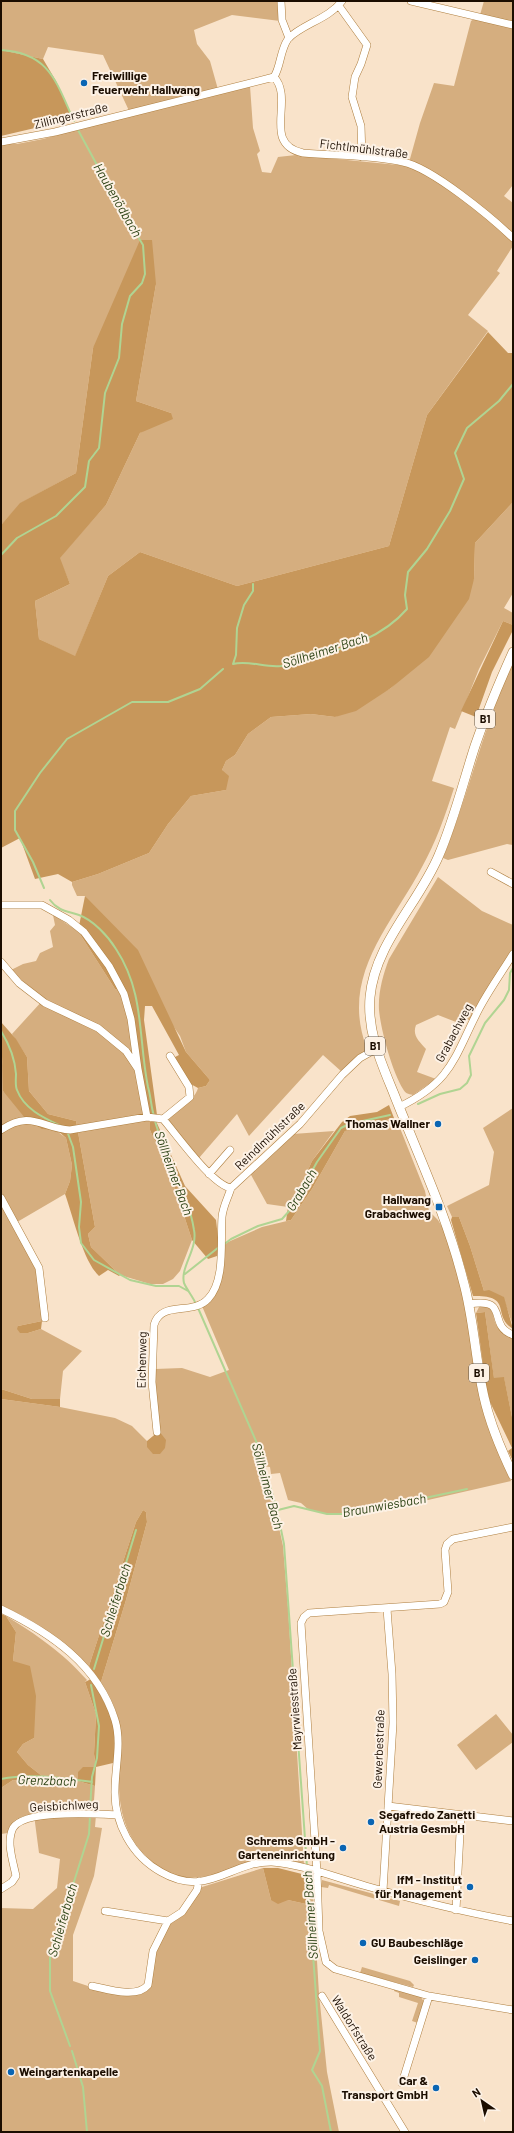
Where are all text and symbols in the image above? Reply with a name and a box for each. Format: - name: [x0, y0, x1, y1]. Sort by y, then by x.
- place label: Freiwillige Feuerwehr Hallwang: [92, 68, 200, 96]
- marker: Freiwillige Feuerwehr Hallwang: [79, 78, 89, 88]
- street label: Zillingerstraße: [32, 99, 109, 131]
- street label: Fichtlmühlstraße: [319, 136, 409, 160]
- water label: Haubenödbach: [90, 160, 146, 240]
- water label: Söllheimer Bach: [280, 629, 370, 671]
- road number: B1: [475, 710, 495, 728]
- street label: Grabachweg: [432, 1001, 474, 1064]
- road number: B1: [365, 1037, 385, 1055]
- street label: Reindlmühlstraße: [231, 1098, 307, 1172]
- place label: Thomas Wallner: [345, 1116, 430, 1130]
- marker: Thomas Wallner: [433, 1119, 443, 1129]
- water label: Söllheimer Bach: [151, 1129, 197, 1218]
- water label: Grabach: [282, 1166, 320, 1214]
- place label: Hallwang Grabachweg: [365, 1192, 431, 1220]
- marker: Hallwang Grabachweg: [434, 1202, 444, 1212]
- street label: Eichenweg: [134, 1331, 148, 1389]
- road number: B1: [469, 1364, 489, 1382]
- water label: Söllheimer Bach: [249, 1441, 287, 1531]
- water label: Braunwiesbach: [341, 1490, 427, 1520]
- water label: Schleiferbach: [96, 1561, 134, 1639]
- street label: Mayrwiesstraße: [284, 1668, 304, 1751]
- street label: Gewerbestraße: [370, 1709, 386, 1789]
- water label: Grenzbach: [17, 1771, 77, 1789]
- street label: Geisbichlweg: [29, 1796, 99, 1814]
- place label: Segafredo Zanetti Austria GesmbH: [379, 1807, 475, 1835]
- marker: Segafredo Zanetti Austria GesmbH: [366, 1817, 376, 1827]
- place label: Schrems GmbH - Garteneinrichtung: [238, 1833, 335, 1861]
- marker: Schrems GmbH - Garteneinrichtung: [338, 1843, 348, 1853]
- water label: Söllheimer Bach: [299, 1870, 321, 1960]
- place label: IfM - Institut für Management: [375, 1872, 462, 1900]
- water label: Schleiferbach: [44, 1881, 80, 1959]
- marker: IfM - Institut für Management: [465, 1882, 475, 1892]
- place label: GU Baubeschläge: [371, 1935, 464, 1949]
- marker: GU Baubeschläge: [358, 1938, 368, 1948]
- place label: Geislinger: [414, 1952, 467, 1966]
- marker: Geislinger: [470, 1955, 480, 1965]
- street label: Waldorfstraße: [329, 1992, 380, 2063]
- place label: Weingartenkapelle: [19, 2064, 119, 2078]
- marker: Weingartenkapelle: [6, 2067, 16, 2077]
- place label: Car & Transport GmbH: [341, 2073, 428, 2101]
- north arrow: [462, 2081, 502, 2121]
- marker: Car & Transport GmbH: [431, 2083, 441, 2093]
- text: N: [469, 2085, 483, 2100]

